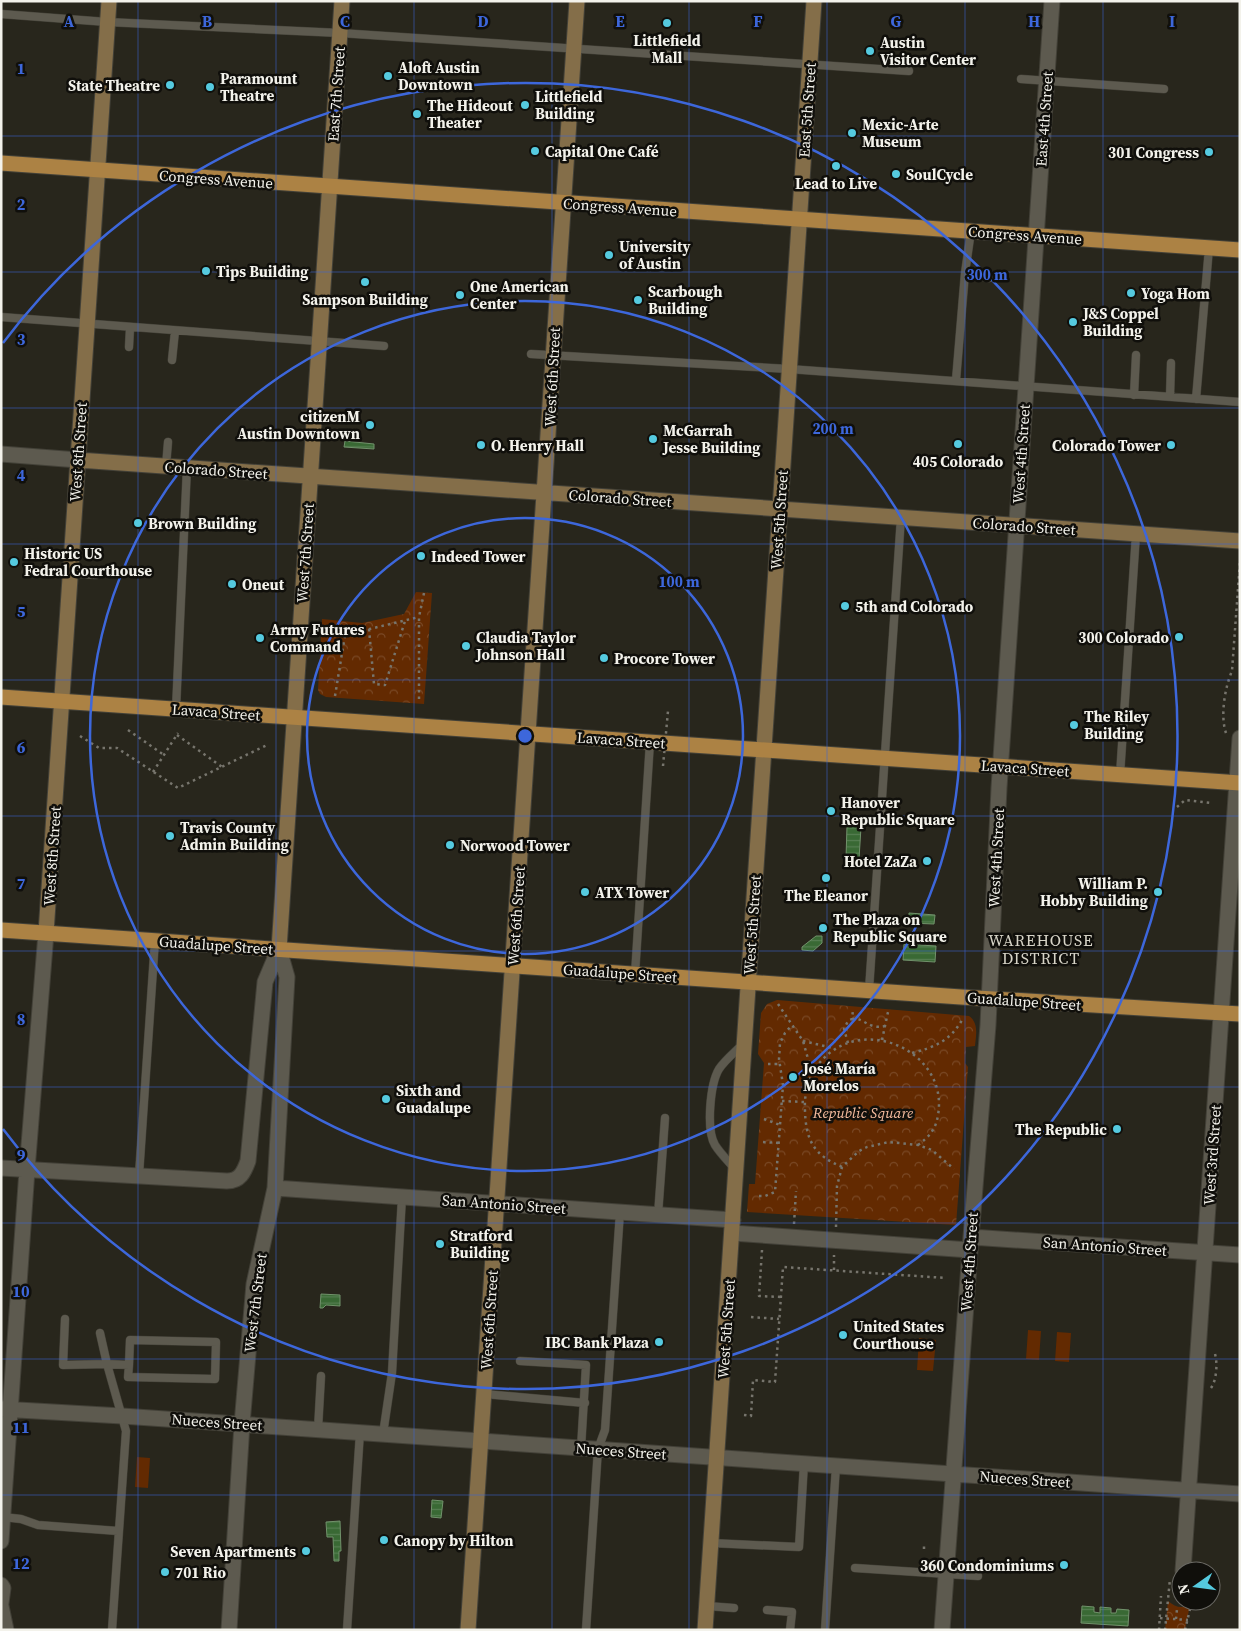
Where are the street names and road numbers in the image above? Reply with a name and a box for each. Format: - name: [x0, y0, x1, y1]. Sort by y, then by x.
- street label: East 7th Street: [322, 46, 350, 142]
- street label: East 5th Street: [793, 62, 821, 158]
- street label: East 4th Street: [1030, 71, 1058, 167]
- street label: Congress Avenue: [158, 165, 274, 193]
- street label: Congress Avenue: [562, 193, 678, 221]
- street label: Congress Avenue: [967, 221, 1083, 249]
- street label: West 6th Street: [539, 327, 565, 427]
- street label: West 8th Street: [64, 401, 92, 502]
- street label: West 4th Street: [1007, 403, 1035, 504]
- street label: Colorado Street: [164, 456, 268, 484]
- street label: West 5th Street: [765, 469, 793, 570]
- street label: Colorado Street: [568, 484, 672, 512]
- street label: West 7th Street: [291, 502, 319, 603]
- street label: Colorado Street: [972, 512, 1076, 540]
- street label: Lavaca Street: [171, 698, 261, 726]
- street label: Lavaca Street: [576, 726, 666, 754]
- street label: Lavaca Street: [980, 754, 1070, 782]
- street label: West 8th Street: [38, 805, 66, 906]
- street label: West 4th Street: [983, 808, 1009, 908]
- street label: West 6th Street: [502, 865, 530, 966]
- street label: West 5th Street: [738, 874, 766, 975]
- street label: Guadalupe Street: [158, 931, 274, 959]
- street label: Guadalupe Street: [562, 959, 678, 987]
- street label: Guadalupe Street: [966, 987, 1082, 1015]
- street label: West 3rd Street: [1198, 1104, 1226, 1206]
- street label: San Antonio Street: [441, 1189, 567, 1219]
- street label: West 4th Street: [955, 1211, 983, 1312]
- street label: San Antonio Street: [1042, 1231, 1168, 1261]
- street label: West 7th Street: [239, 1252, 272, 1354]
- street label: West 6th Street: [475, 1269, 503, 1370]
- street label: West 5th Street: [712, 1278, 740, 1379]
- street label: Nueces Street: [171, 1408, 263, 1436]
- street label: Nueces Street: [575, 1437, 667, 1465]
- street label: Nueces Street: [979, 1465, 1071, 1493]

